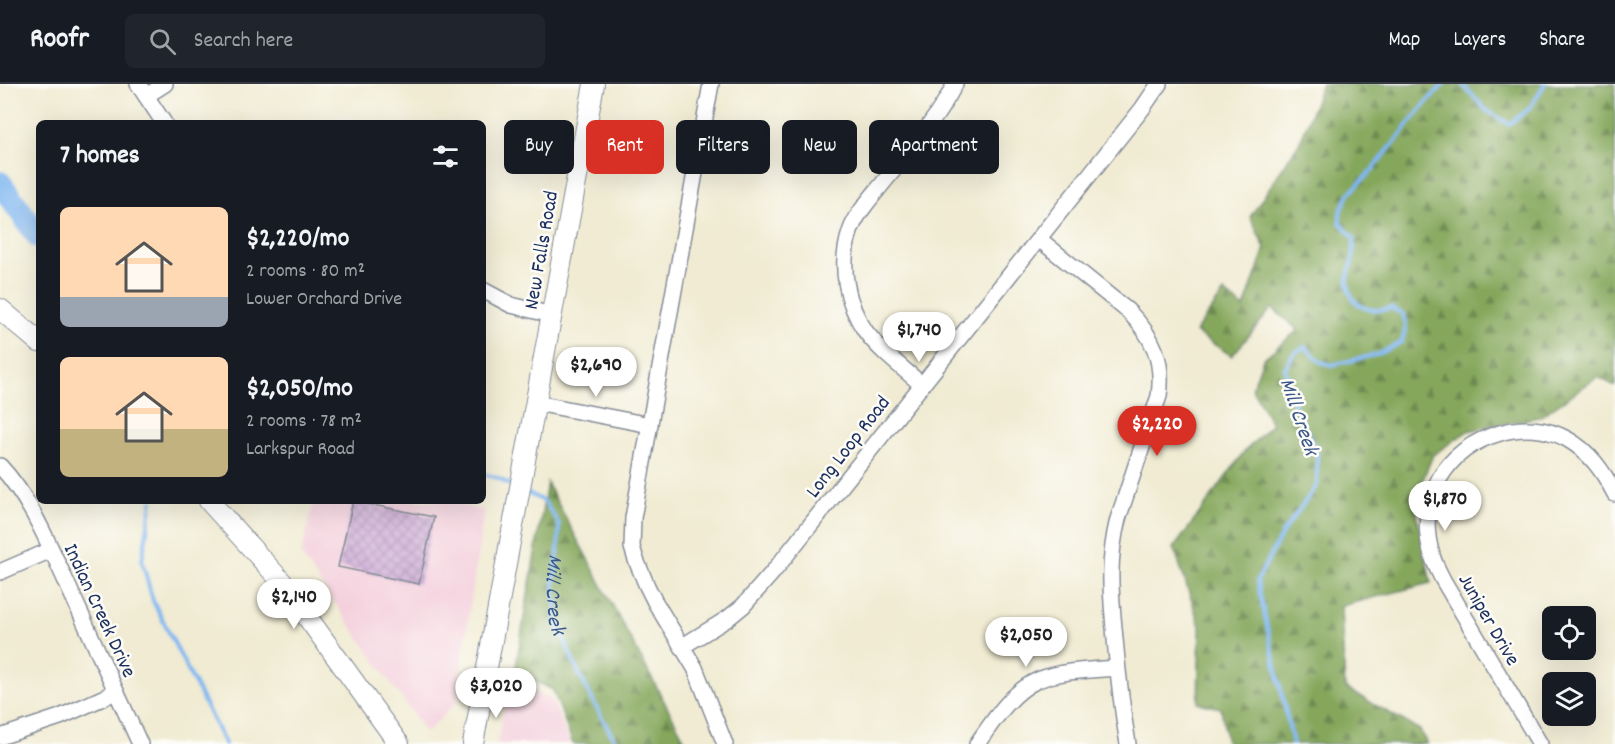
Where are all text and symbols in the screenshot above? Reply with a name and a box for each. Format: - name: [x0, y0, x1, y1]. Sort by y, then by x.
- search box: [125, 14, 545, 68]
- text: Roofr: [30, 21, 89, 61]
- icon: search: [146, 25, 179, 58]
- text: Search here: [194, 26, 293, 57]
- text: Map: [1389, 26, 1420, 56]
- text: Layers: [1453, 26, 1506, 56]
- text: Share: [1539, 26, 1585, 56]
- chip: Buy: [504, 120, 574, 174]
- chip: Rent: [586, 120, 664, 174]
- chip: Filters: [676, 120, 770, 174]
- chip: New: [782, 120, 857, 174]
- chip: Apartment: [869, 120, 999, 174]
- text: 7 homes: [60, 138, 140, 175]
- icon: filters: [429, 140, 462, 173]
- street label: New Falls Road: [518, 189, 568, 312]
- text: $2,220/mo: [246, 221, 349, 258]
- icon: home: [108, 231, 180, 303]
- text: 2 rooms · 80 m²: [246, 258, 365, 286]
- text: Lower Orchard Drive: [246, 286, 402, 314]
- pin: $1,740: [870, 312, 968, 363]
- text: $1,740: [896, 317, 942, 345]
- pin: $2,690: [547, 347, 645, 398]
- text: $2,690: [570, 352, 622, 380]
- text: $2,050/mo: [246, 371, 353, 408]
- water label: Mill Creek: [1270, 374, 1326, 462]
- icon: home: [108, 381, 180, 453]
- street label: Long Loop Road: [800, 390, 899, 505]
- pin: $2,220: [1108, 406, 1206, 457]
- text: 2 rooms · 78 m²: [246, 408, 362, 436]
- text: $2,220: [1131, 411, 1183, 439]
- text: Larkspur Road: [246, 436, 355, 464]
- pin: $1,870: [1396, 481, 1494, 532]
- text: $1,870: [1423, 486, 1467, 514]
- street label: Indian Creek Drive: [54, 539, 142, 683]
- water label: Mill Creek: [535, 552, 573, 643]
- street label: Juniper Drive: [1449, 569, 1526, 672]
- pin: $2,140: [245, 579, 343, 630]
- text: $2,140: [271, 584, 317, 612]
- map controls: [1542, 606, 1596, 726]
- button: locate: [1542, 606, 1596, 660]
- pin: $2,050: [977, 617, 1075, 668]
- text: $2,050: [999, 622, 1053, 650]
- pin: $3,020: [447, 668, 545, 719]
- button: layers: [1542, 672, 1596, 726]
- text: $3,020: [469, 673, 523, 701]

